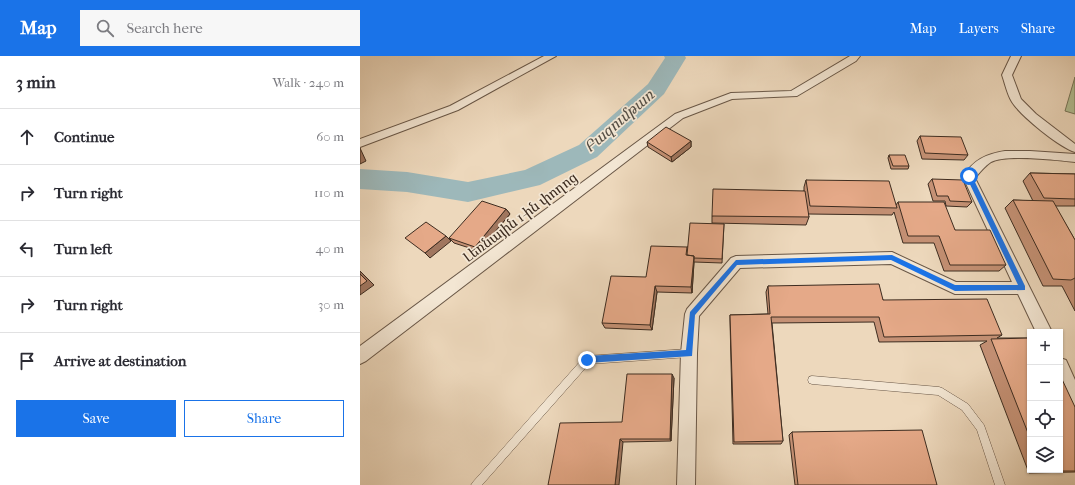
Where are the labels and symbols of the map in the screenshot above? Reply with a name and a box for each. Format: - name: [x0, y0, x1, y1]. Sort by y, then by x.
- water label: Բազումթառ: [581, 85, 658, 156]
- route start: [960, 167, 978, 185]
- street label: Լեռնային 1-ին փողոց: [460, 169, 581, 266]
- route end: [578, 351, 596, 369]

